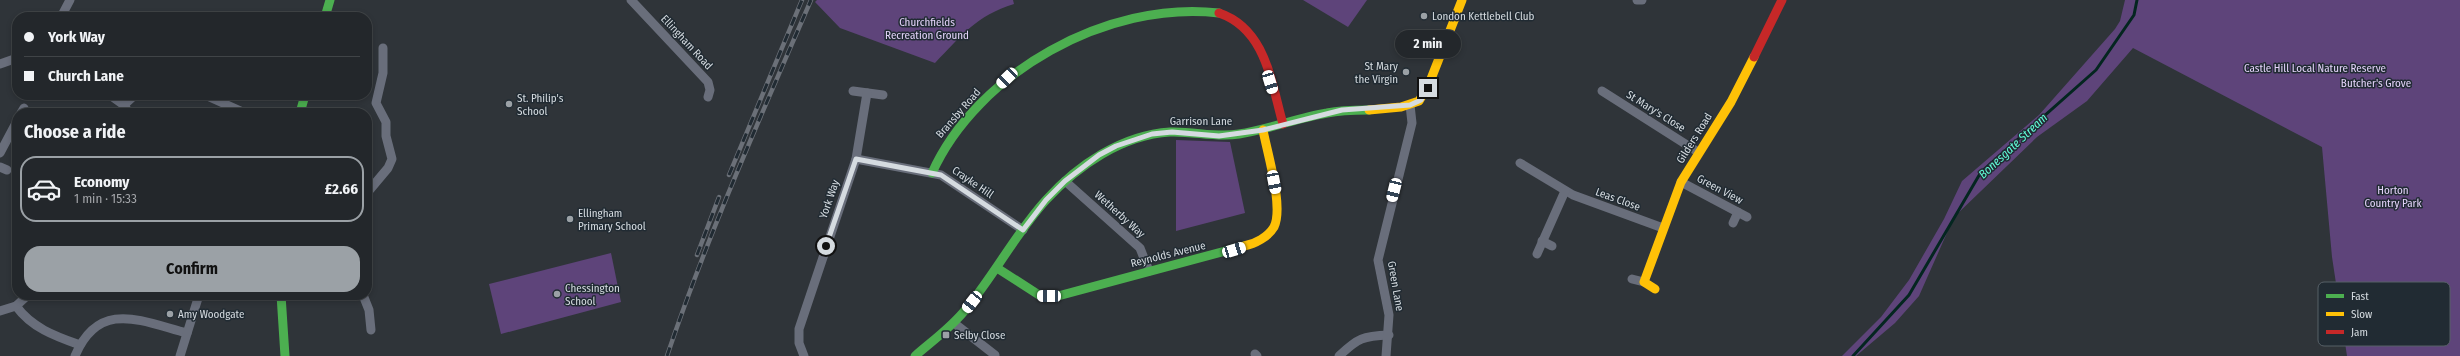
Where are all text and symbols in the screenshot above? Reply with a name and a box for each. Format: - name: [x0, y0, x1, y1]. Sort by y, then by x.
- place label: London Kettlebell Club: [1432, 10, 1535, 23]
- marker: London Kettlebell Club: [1419, 11, 1429, 21]
- street label: Ellingham Road: [658, 12, 715, 72]
- park label: Churchfields Recreation Ground: [885, 16, 969, 42]
- text: York Way: [48, 28, 105, 46]
- callout: 2 min: [1395, 30, 1461, 58]
- text: 2 min: [1414, 36, 1442, 51]
- place label: St Mary the Virgin: [1355, 60, 1398, 86]
- park label: Castle Hill Local Nature Reserve: [2244, 62, 2386, 75]
- car: [994, 65, 1020, 91]
- text: Church Lane: [48, 67, 124, 85]
- marker: St Mary the Virgin: [1401, 67, 1411, 77]
- car: [1261, 69, 1279, 95]
- park label: Butcher's Grove: [2341, 77, 2411, 90]
- route end: [1419, 79, 1437, 97]
- street label: Bransby Road: [933, 86, 983, 141]
- street label: St Mary's Close: [1624, 88, 1688, 135]
- place label: St. Philip's School: [517, 92, 564, 118]
- marker: St. Philip's School: [504, 99, 514, 109]
- water label: Bonesgate Stream: [1976, 110, 2050, 182]
- street label: Gilders Road: [1674, 111, 1715, 166]
- street label: Garrison Lane: [1170, 115, 1232, 128]
- text: Choose a ride: [24, 121, 126, 143]
- street label: Crayke Hill: [949, 164, 996, 201]
- car: [1266, 169, 1282, 195]
- icon: car: [26, 171, 62, 207]
- street label: Green View: [1695, 172, 1745, 207]
- text: Economy: [74, 173, 129, 191]
- car: [1385, 177, 1403, 203]
- street label: York Way: [817, 178, 842, 220]
- text: £2.66: [325, 180, 358, 198]
- park label: Horton Country Park: [2364, 184, 2422, 210]
- street label: Leas Close: [1594, 185, 1642, 214]
- street label: Wetherby Way: [1092, 188, 1148, 241]
- text: 1 min · 15:33: [74, 191, 137, 206]
- place label: Ellingham Primary School: [578, 207, 646, 233]
- marker: Ellingham Primary School: [565, 214, 575, 224]
- route start: [817, 237, 835, 255]
- street label: Reynolds Avenue: [1129, 239, 1207, 270]
- car: [1221, 241, 1247, 259]
- button: Confirm: [24, 246, 360, 292]
- street label: Green Lane: [1385, 260, 1406, 312]
- place label: Chessington School: [565, 282, 620, 308]
- legend: [2318, 282, 2450, 346]
- marker: Chessington School: [552, 289, 562, 299]
- car: [960, 289, 984, 315]
- car: [1037, 290, 1061, 302]
- text: Fast: [2351, 290, 2369, 303]
- place label: Amy Woodgate: [178, 308, 244, 321]
- text: Slow: [2351, 308, 2372, 321]
- marker: Amy Woodgate: [165, 309, 175, 319]
- text: Jam: [2351, 326, 2368, 339]
- place label: Selby Close: [954, 329, 1005, 342]
- marker: Selby Close: [941, 330, 951, 340]

